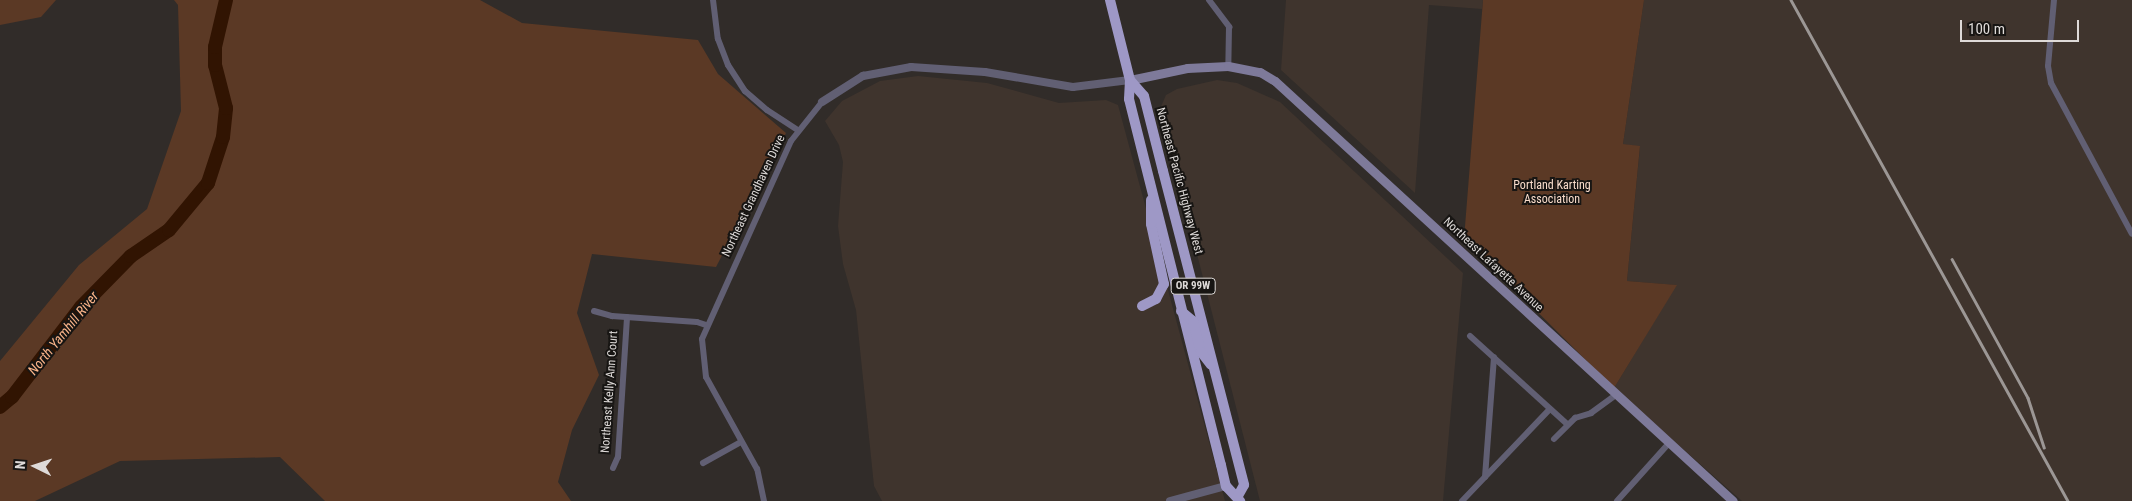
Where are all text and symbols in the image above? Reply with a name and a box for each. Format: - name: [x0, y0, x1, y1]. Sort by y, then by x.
- scale bar: [1962, 10, 2081, 42]
- text: 100 m: [1968, 20, 2005, 38]
- street label: Northeast Pacific Highway West: [1152, 106, 1206, 256]
- street label: Northeast Grandhaven Drive: [719, 133, 789, 259]
- park label: Portland Karting Association: [1513, 179, 1591, 207]
- street label: Northeast Lafayette Avenue: [1440, 215, 1546, 315]
- road number: OR 99W: [1170, 278, 1216, 294]
- water label: North Yamhill River: [24, 288, 102, 378]
- street label: Northeast Kelly Ann Court: [599, 330, 621, 454]
- north arrow: [10, 441, 60, 491]
- text: N: [12, 460, 28, 470]

